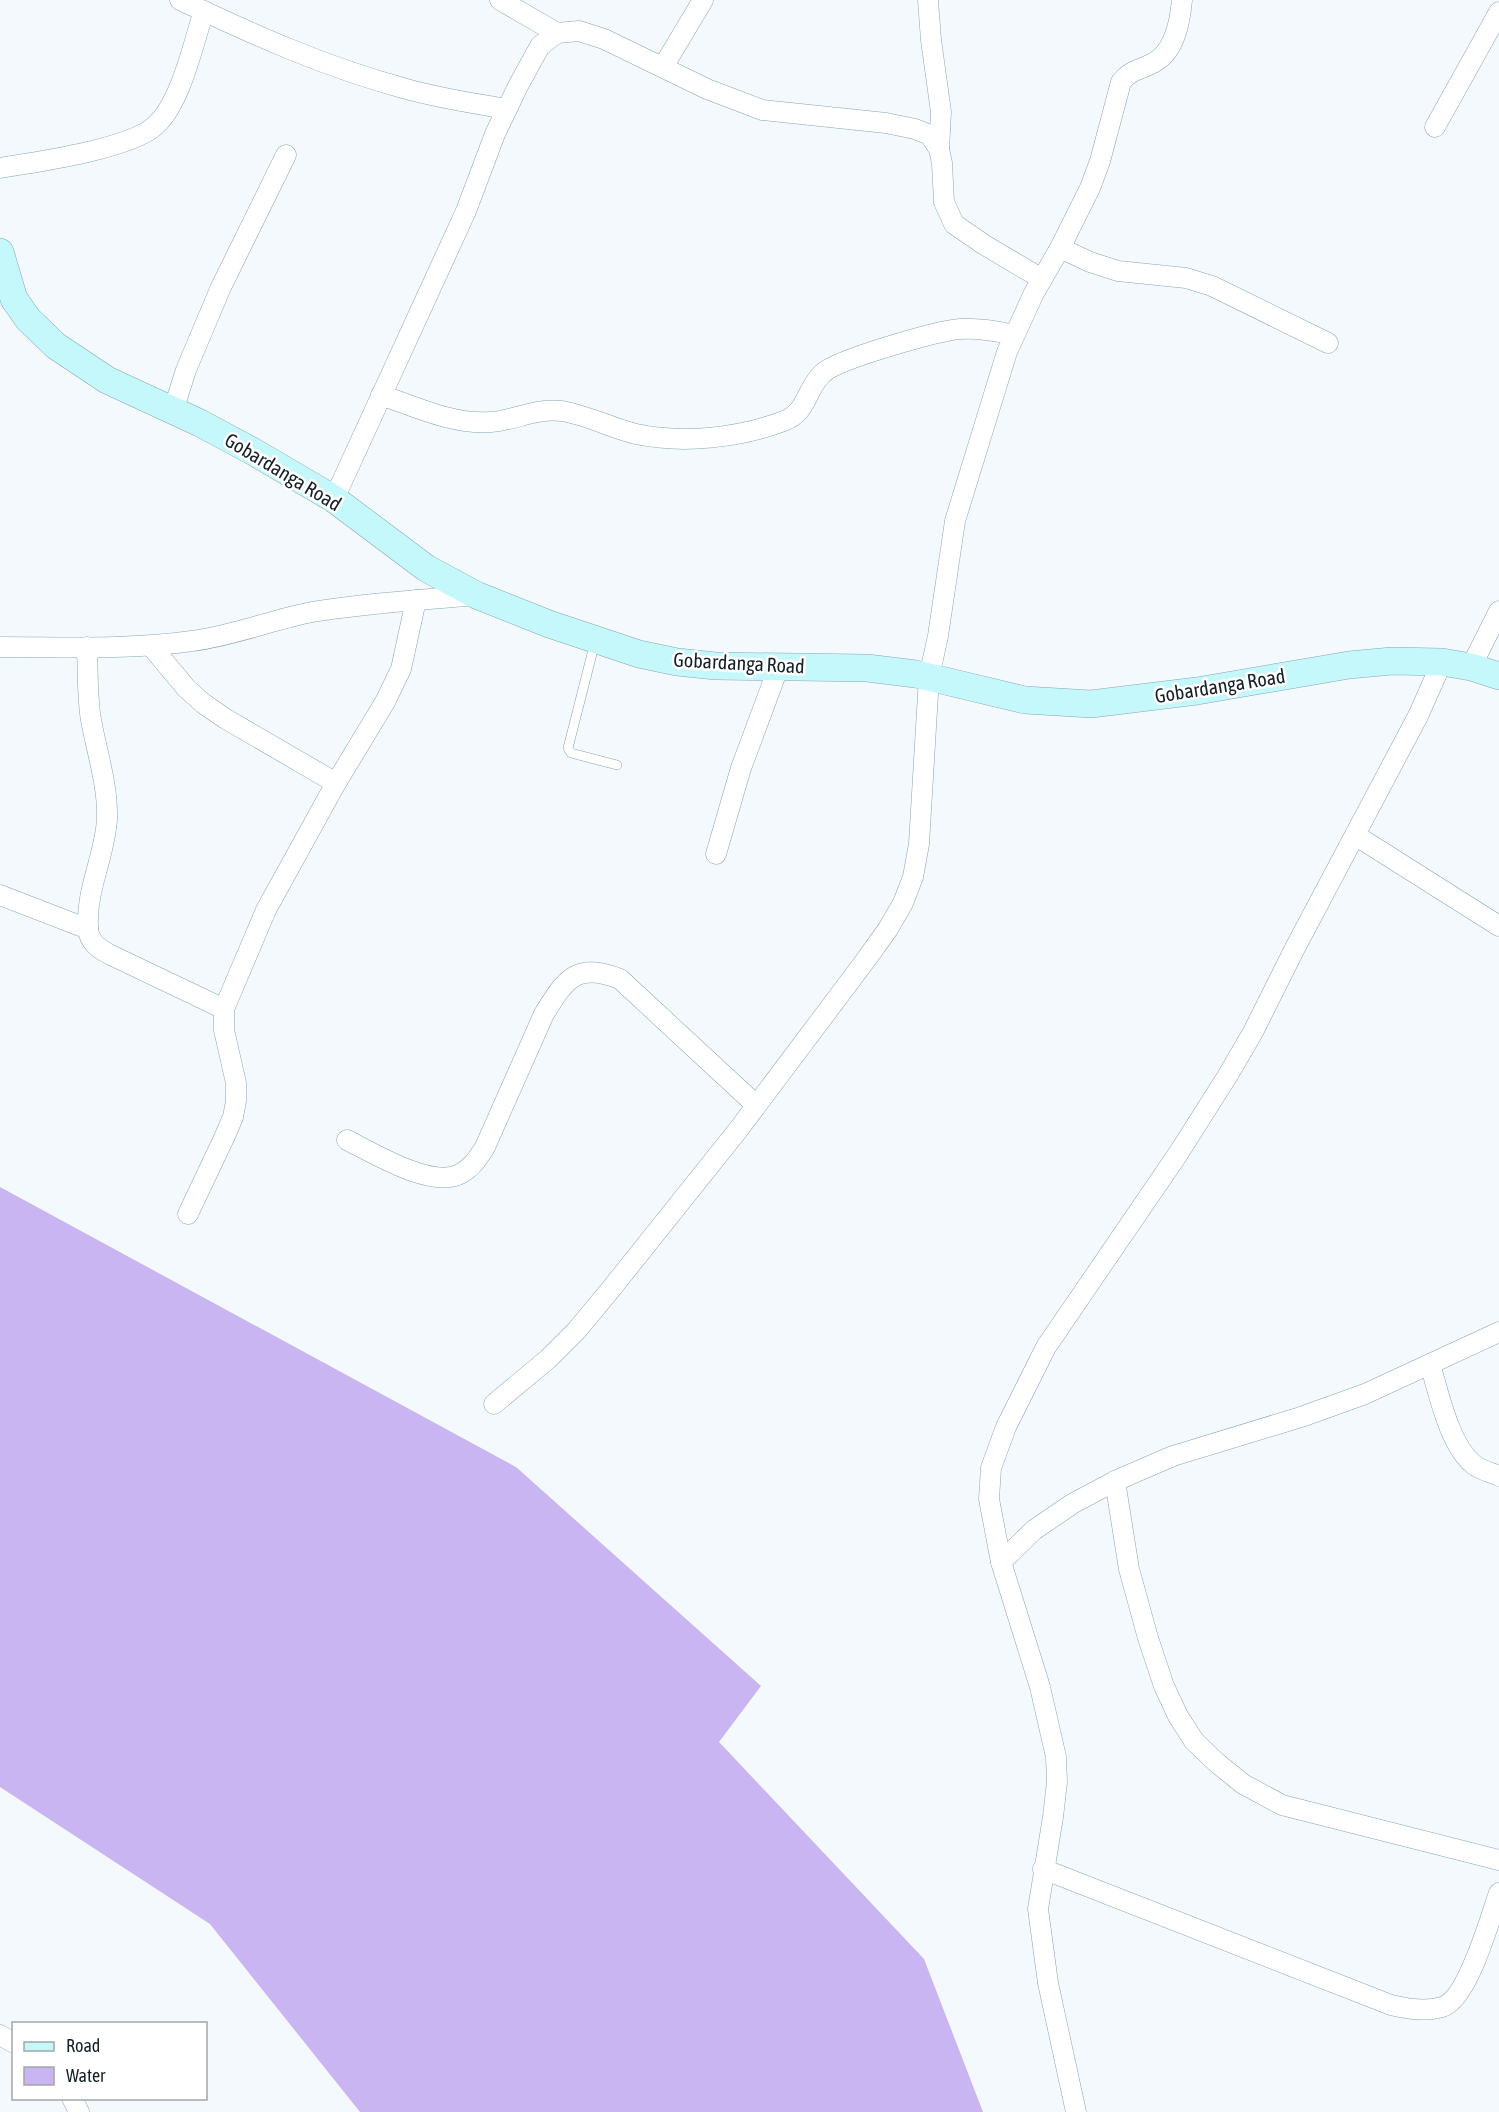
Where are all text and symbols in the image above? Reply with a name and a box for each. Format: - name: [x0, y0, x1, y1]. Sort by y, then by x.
- street label: Gobardanga Road: [221, 428, 346, 515]
- street label: Gobardanga Road: [673, 648, 805, 677]
- street label: Gobardanga Road: [1153, 664, 1287, 707]
- legend: [12, 2022, 207, 2100]
- text: Road: [66, 2035, 100, 2056]
- text: Water: [66, 2065, 106, 2086]

